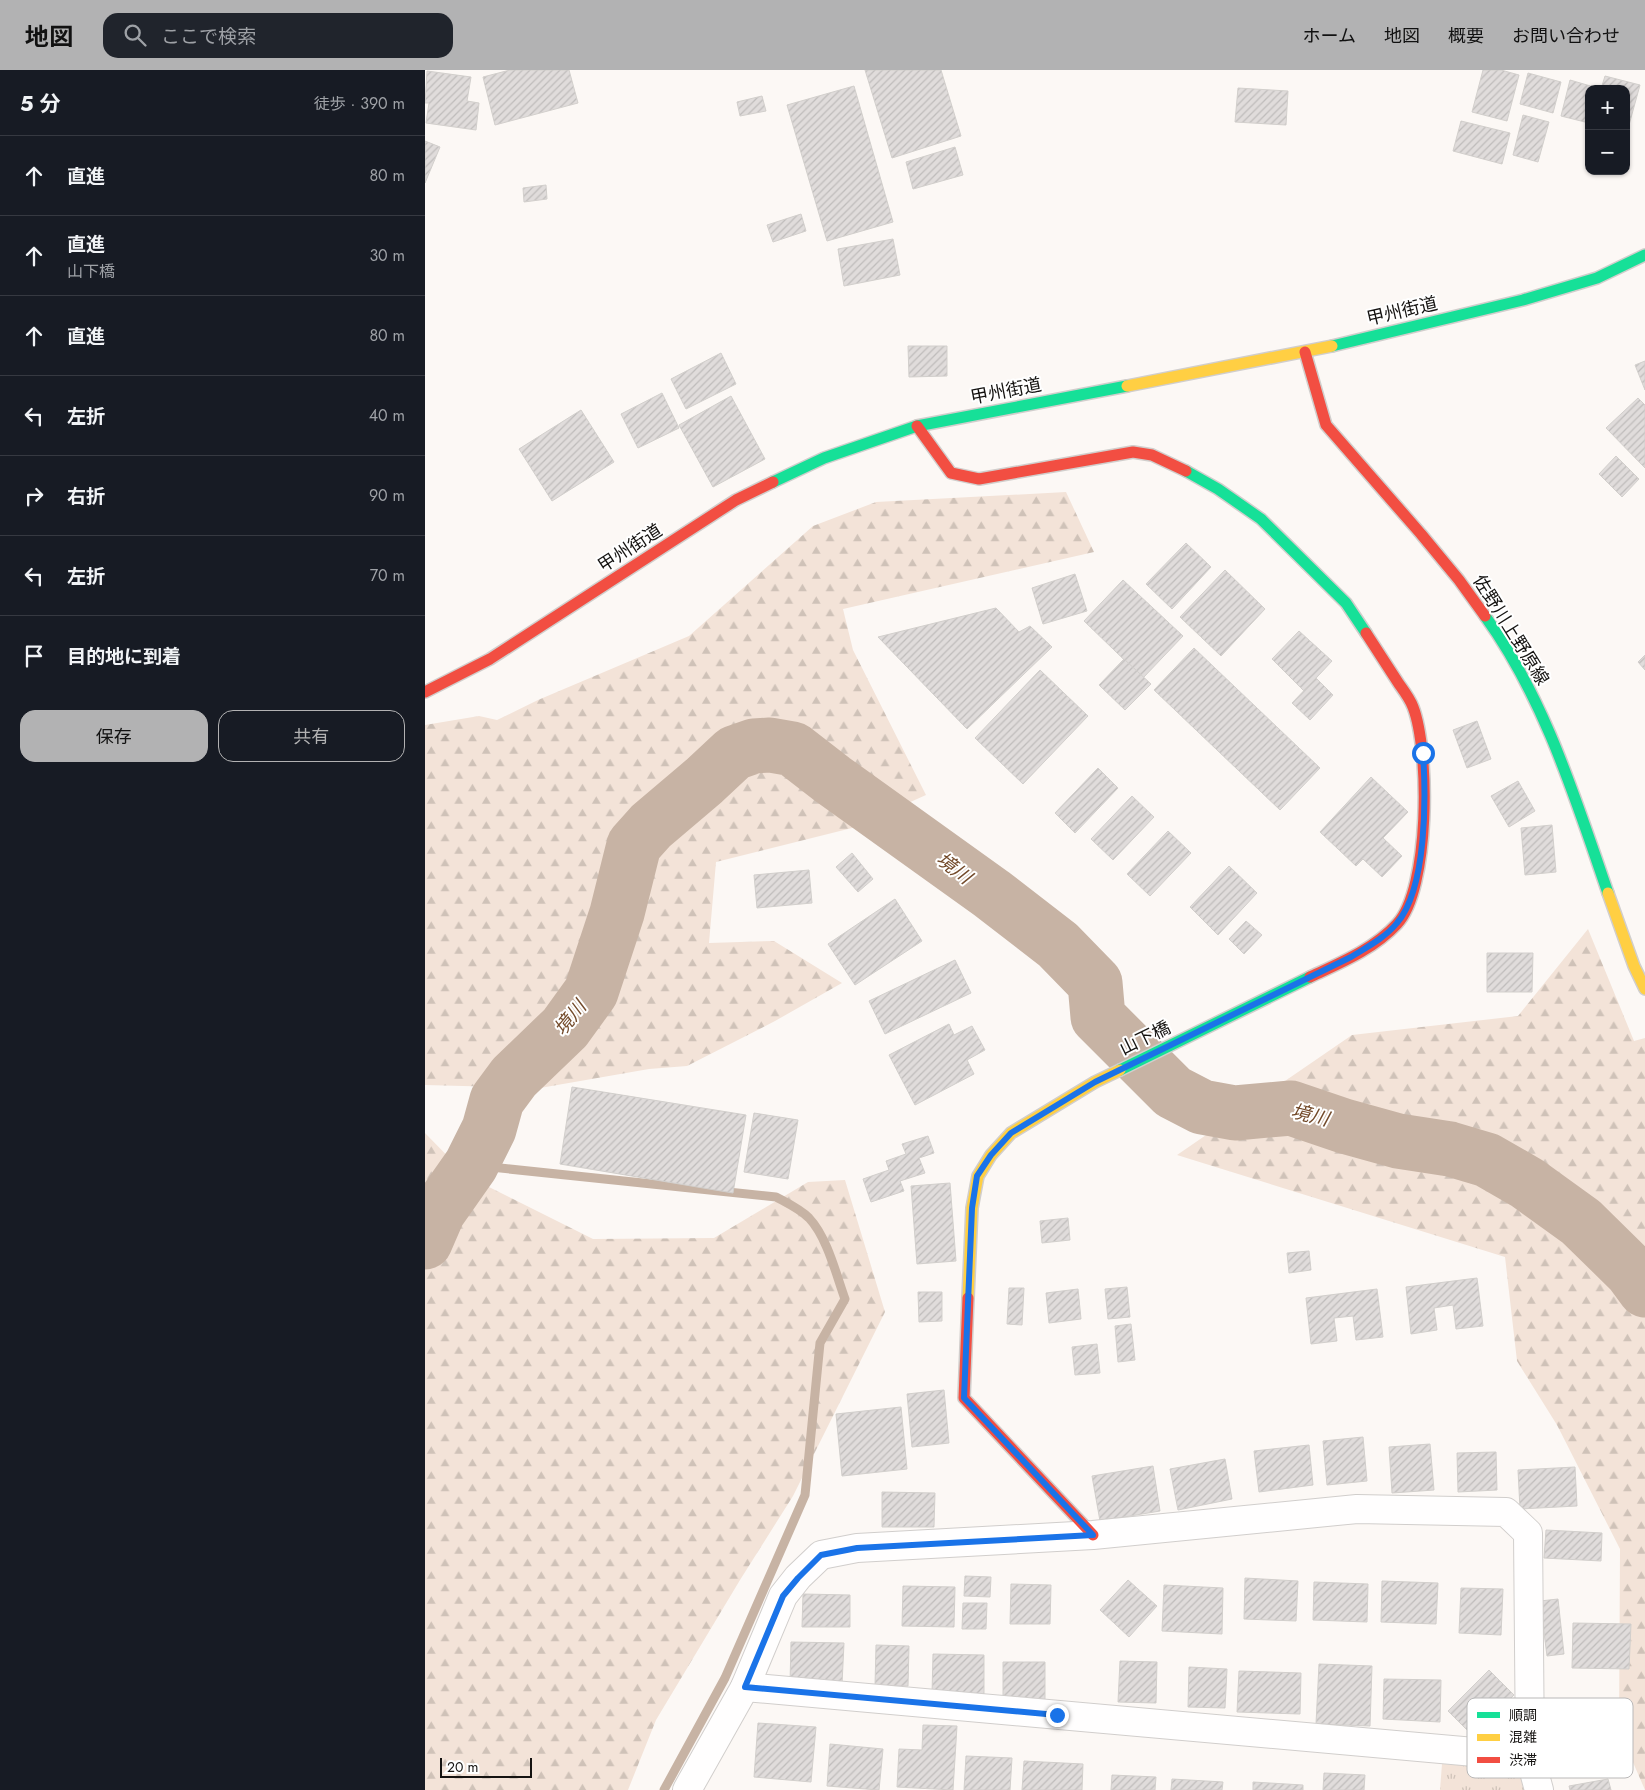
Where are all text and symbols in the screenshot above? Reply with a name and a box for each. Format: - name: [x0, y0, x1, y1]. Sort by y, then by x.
- search box: [103, 13, 453, 58]
- text: 地図: [25, 19, 73, 54]
- icon: search: [121, 21, 149, 49]
- text: ここで検索: [161, 23, 256, 50]
- text: ホーム: [1303, 23, 1356, 49]
- text: 地図: [1384, 23, 1420, 49]
- text: 概要: [1448, 23, 1484, 49]
- text: お問い合わせ: [1512, 23, 1620, 49]
- map controls: [1585, 85, 1630, 175]
- button: +: [1585, 85, 1630, 130]
- text: 5 分: [20, 89, 61, 119]
- text: 徒歩 · 390 m: [314, 92, 405, 115]
- button: −: [1585, 130, 1630, 175]
- icon: ahead: [20, 162, 48, 190]
- text: 直進: [67, 163, 105, 190]
- text: 80 m: [369, 164, 405, 187]
- text: 直進: [67, 231, 105, 258]
- icon: ahead: [20, 242, 48, 270]
- text: 30 m: [369, 244, 405, 267]
- text: 山下橋: [67, 260, 115, 283]
- street label: 甲州街道: [1364, 290, 1440, 332]
- icon: ahead: [20, 322, 48, 350]
- text: 直進: [67, 323, 105, 350]
- text: 80 m: [369, 324, 405, 347]
- street label: 甲州街道: [968, 371, 1044, 411]
- icon: left: [20, 402, 48, 430]
- text: 左折: [67, 403, 105, 430]
- text: 40 m: [369, 404, 405, 427]
- icon: right: [20, 482, 48, 510]
- text: 右折: [67, 483, 105, 510]
- text: 90 m: [369, 484, 405, 507]
- street label: 甲州街道: [593, 517, 667, 579]
- icon: left: [20, 562, 48, 590]
- text: 左折: [67, 563, 105, 590]
- text: 70 m: [370, 564, 405, 587]
- street label: 佐野川上野原線: [1467, 570, 1555, 690]
- icon: arrive: [20, 642, 48, 670]
- text: 目的地に到着: [67, 643, 181, 670]
- button: 保存: [20, 710, 208, 762]
- button: 共有: [218, 710, 405, 762]
- route start: [1412, 742, 1435, 765]
- water label: 境川: [931, 846, 979, 891]
- water label: 境川: [548, 993, 594, 1041]
- street label: 山下橋: [1115, 1014, 1175, 1062]
- water label: 境川: [1288, 1097, 1334, 1133]
- legend: [1467, 1698, 1633, 1778]
- route end: [1046, 1704, 1069, 1727]
- text: 順調: [1509, 1705, 1537, 1725]
- text: 混雑: [1509, 1727, 1537, 1747]
- text: 渋滞: [1509, 1750, 1537, 1770]
- scale bar: [440, 1755, 533, 1778]
- text: 20 m: [447, 1757, 479, 1777]

